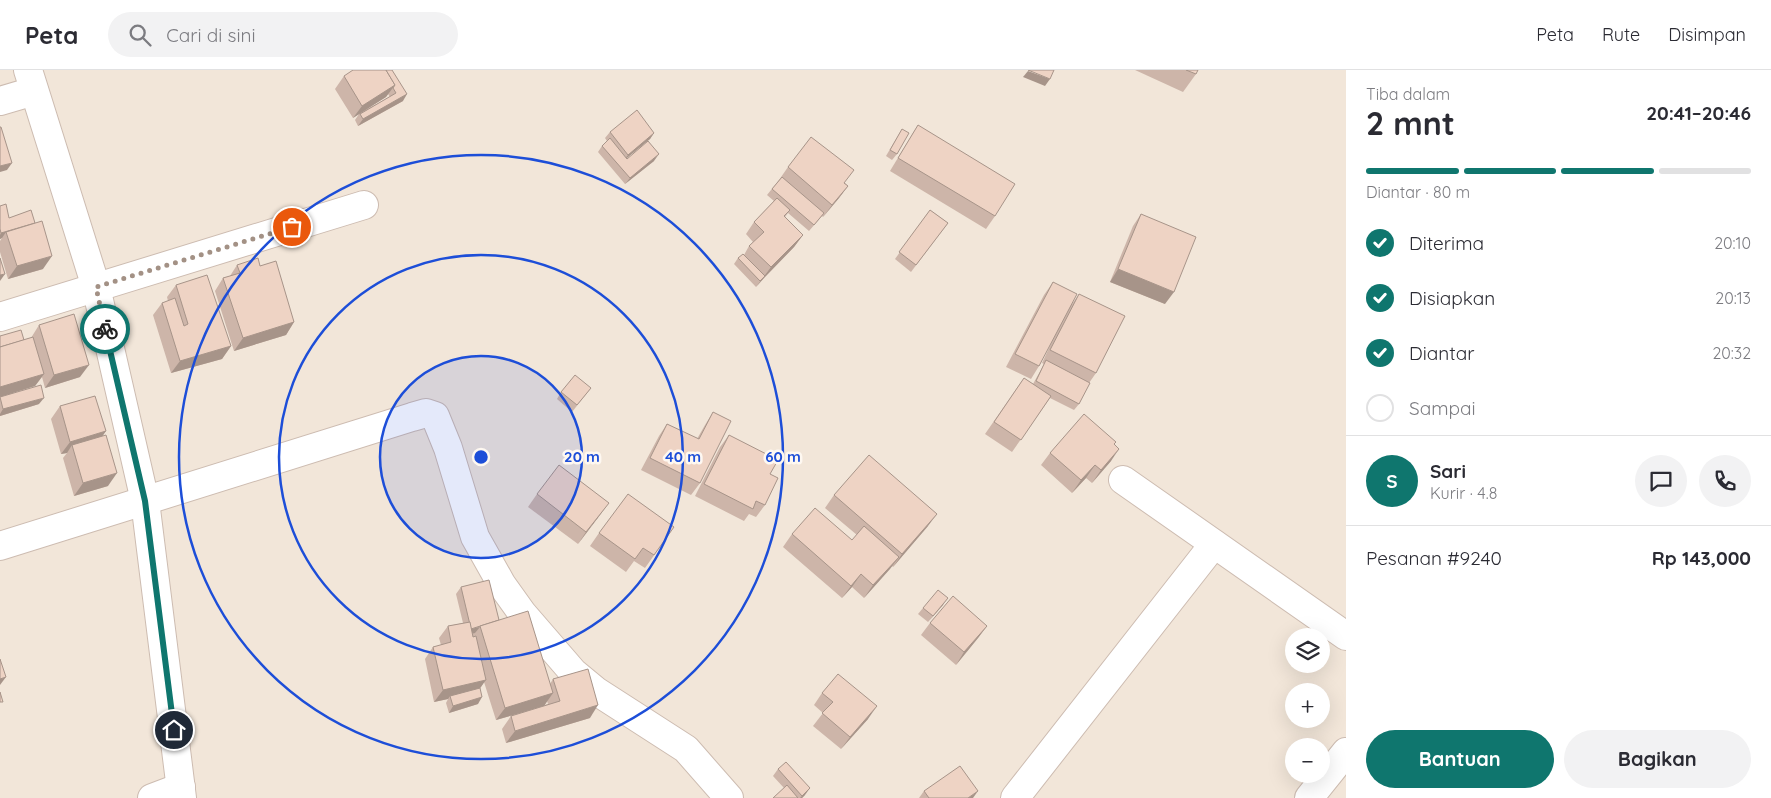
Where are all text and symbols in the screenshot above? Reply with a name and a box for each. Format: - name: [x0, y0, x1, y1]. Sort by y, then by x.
- search box: [108, 12, 458, 57]
- text: Peta: [25, 20, 78, 50]
- icon: search: [126, 21, 154, 49]
- text: Cari di sini: [166, 23, 256, 47]
- text: Peta: [1536, 23, 1574, 46]
- text: Rute: [1602, 23, 1640, 46]
- text: Disimpan: [1668, 23, 1746, 46]
- text: Tiba dalam: [1366, 84, 1450, 104]
- text: 20:41–20:46: [1646, 101, 1751, 125]
- text: 2 mnt: [1366, 103, 1455, 143]
- text: Diantar · 80 m: [1366, 182, 1470, 202]
- pin: [271, 206, 313, 248]
- icon: bag: [278, 213, 306, 241]
- icon: check: [1366, 229, 1394, 257]
- text: Diterima: [1409, 231, 1484, 255]
- text: 20:10: [1714, 233, 1751, 253]
- icon: check: [1366, 284, 1394, 312]
- text: Disiapkan: [1409, 286, 1495, 310]
- text: 20:13: [1715, 288, 1751, 308]
- courier: [80, 304, 130, 354]
- icon: bike: [91, 315, 119, 343]
- icon: check: [1366, 339, 1394, 367]
- text: Diantar: [1409, 341, 1475, 365]
- text: 20:32: [1712, 343, 1751, 363]
- text: Sampai: [1409, 396, 1476, 420]
- text: 20 m: [564, 447, 600, 466]
- text: 40 m: [665, 447, 701, 466]
- text: 60 m: [765, 447, 801, 466]
- centre of rings: [472, 448, 490, 466]
- button: chat: [1635, 455, 1687, 507]
- button: phone: [1699, 455, 1751, 507]
- text: Sari: [1430, 459, 1466, 483]
- text: S: [1386, 469, 1398, 493]
- text: Kurir · 4.8: [1430, 483, 1497, 503]
- text: Pesanan #9240: [1366, 546, 1502, 570]
- text: Rp 143,000: [1652, 546, 1751, 570]
- map controls: [1285, 628, 1330, 783]
- button: layers: [1285, 628, 1330, 673]
- button: +: [1285, 683, 1330, 728]
- pin: [153, 709, 195, 751]
- icon: home: [160, 716, 188, 744]
- button: Bantuan: [1366, 730, 1554, 788]
- button: Bagikan: [1564, 730, 1751, 788]
- button: −: [1285, 738, 1330, 783]

